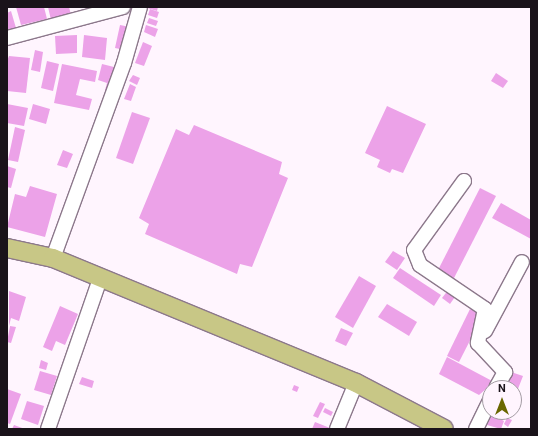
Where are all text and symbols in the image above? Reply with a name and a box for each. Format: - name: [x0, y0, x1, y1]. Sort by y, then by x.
- north arrow: [482, 380, 522, 420]
- text: N: [498, 382, 506, 395]

